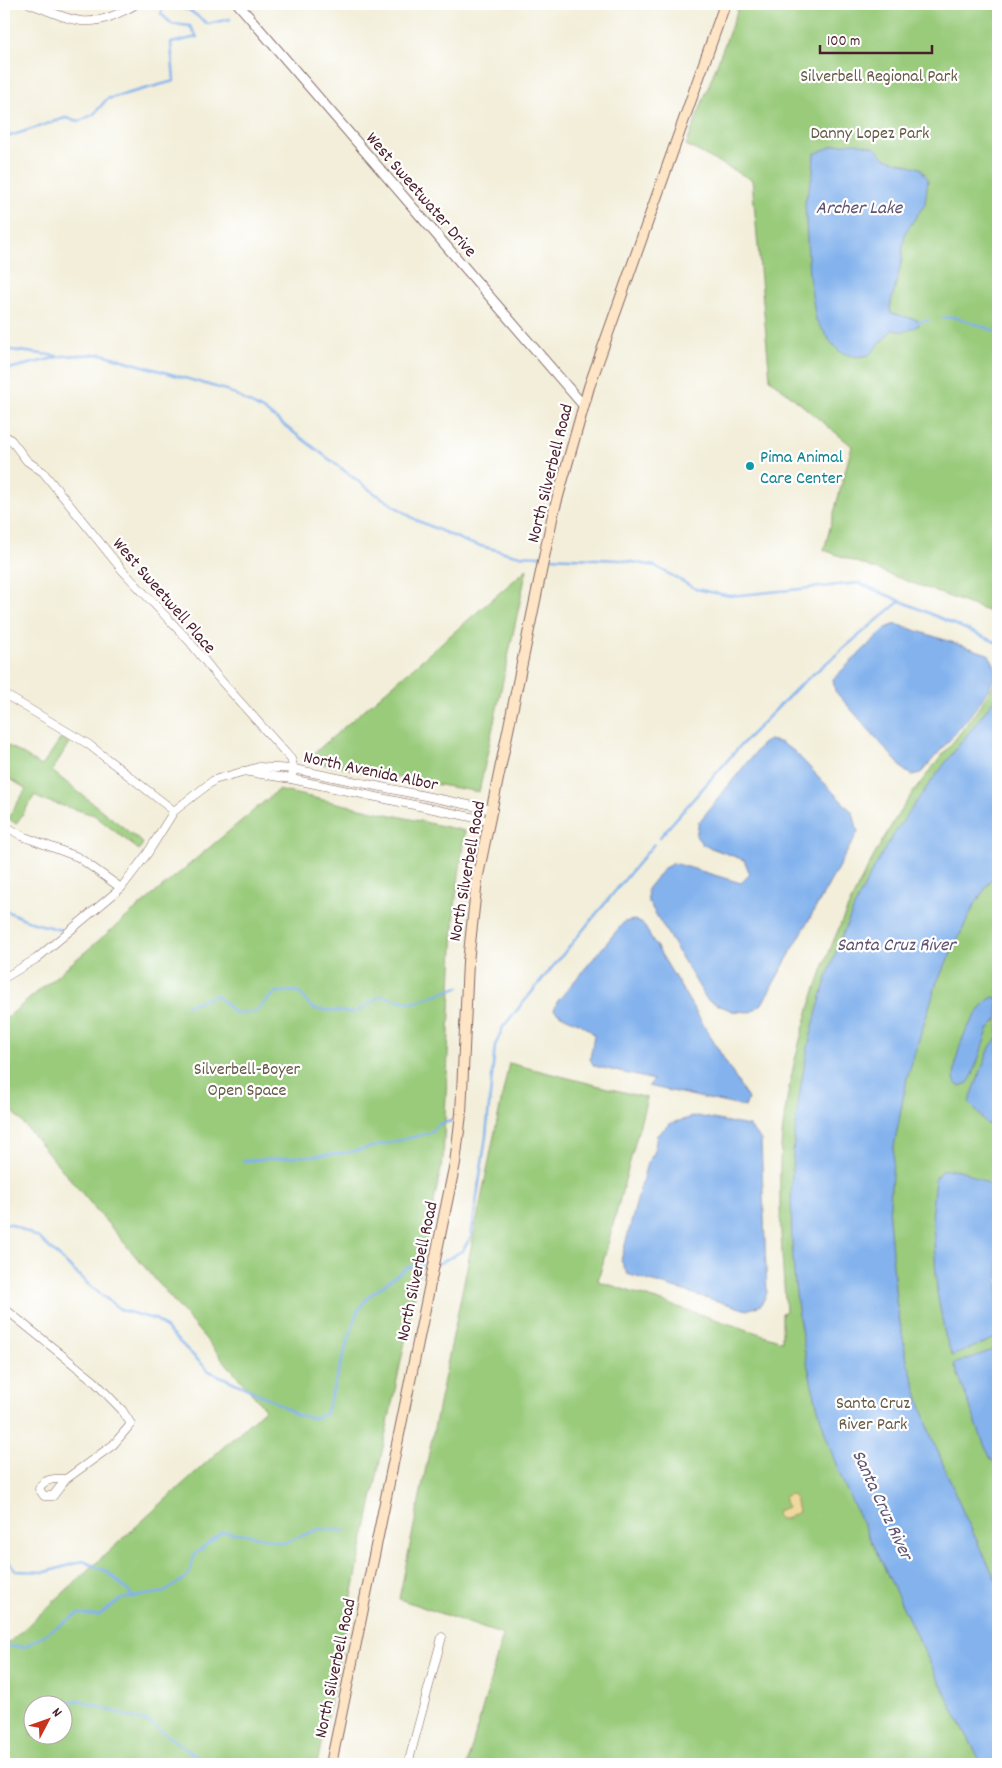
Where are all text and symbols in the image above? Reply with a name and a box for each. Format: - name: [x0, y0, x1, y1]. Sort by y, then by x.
- scale bar: [820, 22, 932, 54]
- text: 100 m: [827, 31, 860, 53]
- park label: Silverbell Regional Park: [800, 65, 958, 90]
- park label: Danny Lopez Park: [811, 122, 930, 147]
- street label: West Sweetwater Drive: [359, 128, 482, 264]
- water label: Archer Lake: [816, 196, 904, 223]
- street label: North Silverbell Road: [522, 402, 581, 546]
- place label: Pima Animal Care Center: [760, 446, 844, 492]
- marker: Pima Animal Care Center: [744, 460, 756, 472]
- street label: West Sweetwell Place: [106, 533, 221, 660]
- street label: North Avenida Albor: [301, 746, 440, 799]
- street label: North Silverbell Road: [444, 799, 493, 944]
- water label: Santa Cruz River: [837, 933, 957, 960]
- park label: Silverbell-Boyer Open Space: [194, 1058, 301, 1104]
- street label: North Silverbell Road: [391, 1199, 445, 1344]
- park label: Santa Cruz River Park: [836, 1392, 910, 1438]
- water label: Santa Cruz River: [844, 1446, 919, 1567]
- street label: North Silverbell Road: [309, 1596, 363, 1741]
- north arrow: [22, 1696, 72, 1746]
- text: N: [46, 1704, 66, 1722]

